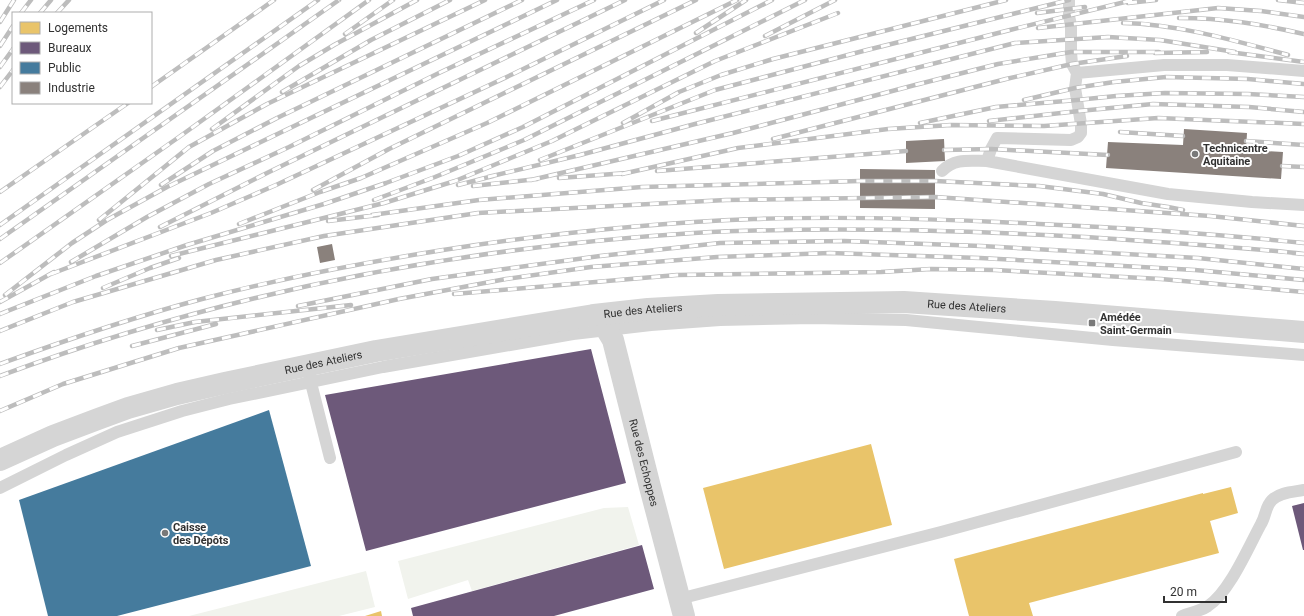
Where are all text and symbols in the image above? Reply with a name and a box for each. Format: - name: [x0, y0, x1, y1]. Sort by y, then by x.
- legend: [12, 12, 152, 104]
- text: Logements: [48, 21, 108, 35]
- text: Bureaux: [48, 41, 92, 55]
- text: Public: [48, 61, 81, 75]
- text: Industrie: [48, 81, 95, 95]
- place label: Technicentre Aquitaine: [1203, 142, 1268, 168]
- marker: Technicentre Aquitaine: [1190, 149, 1200, 159]
- street label: Rue des Ateliers: [927, 298, 1007, 316]
- street label: Rue des Ateliers: [603, 301, 683, 321]
- place label: Amédée Saint-Germain: [1100, 311, 1172, 337]
- marker: Amédée Saint-Germain: [1087, 318, 1097, 328]
- street label: Rue des Ateliers: [283, 348, 364, 377]
- street label: Rue des Echoppes: [626, 418, 661, 508]
- place label: Caisse des Dépôts: [173, 521, 229, 547]
- marker: Caisse des Dépôts: [160, 528, 170, 538]
- scale bar: [1164, 578, 1226, 604]
- text: 20 m: [1170, 585, 1197, 599]

